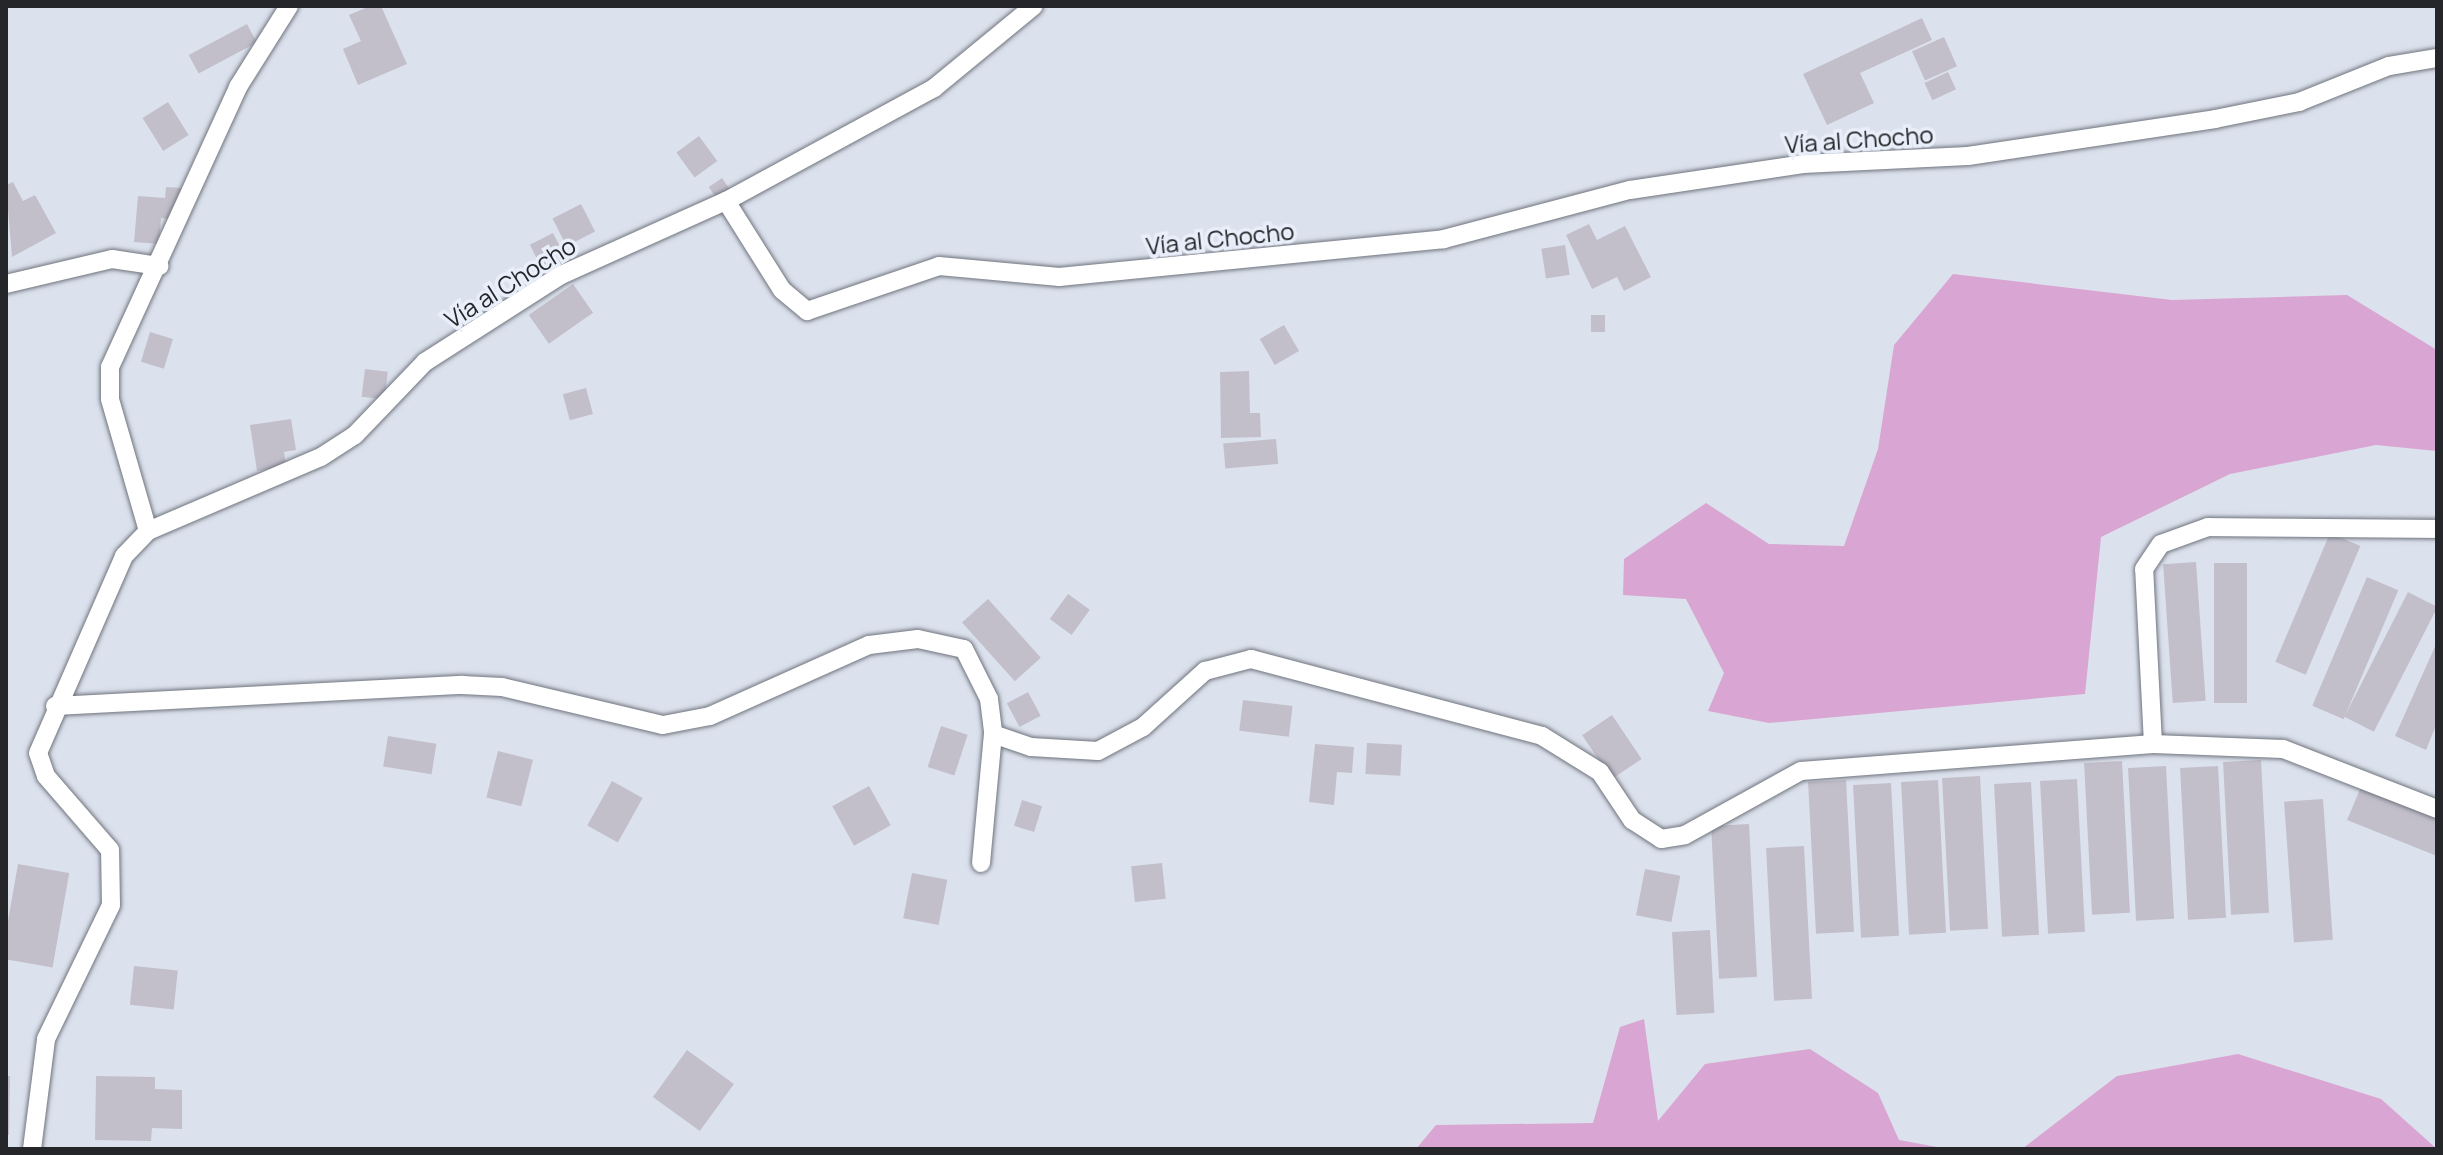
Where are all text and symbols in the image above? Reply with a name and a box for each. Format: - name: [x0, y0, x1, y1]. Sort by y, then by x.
- street label: Vía al Chocho: [1784, 119, 1934, 159]
- street label: Vía al Chocho: [1144, 216, 1296, 260]
- street label: Vía al Chocho: [439, 230, 581, 334]

